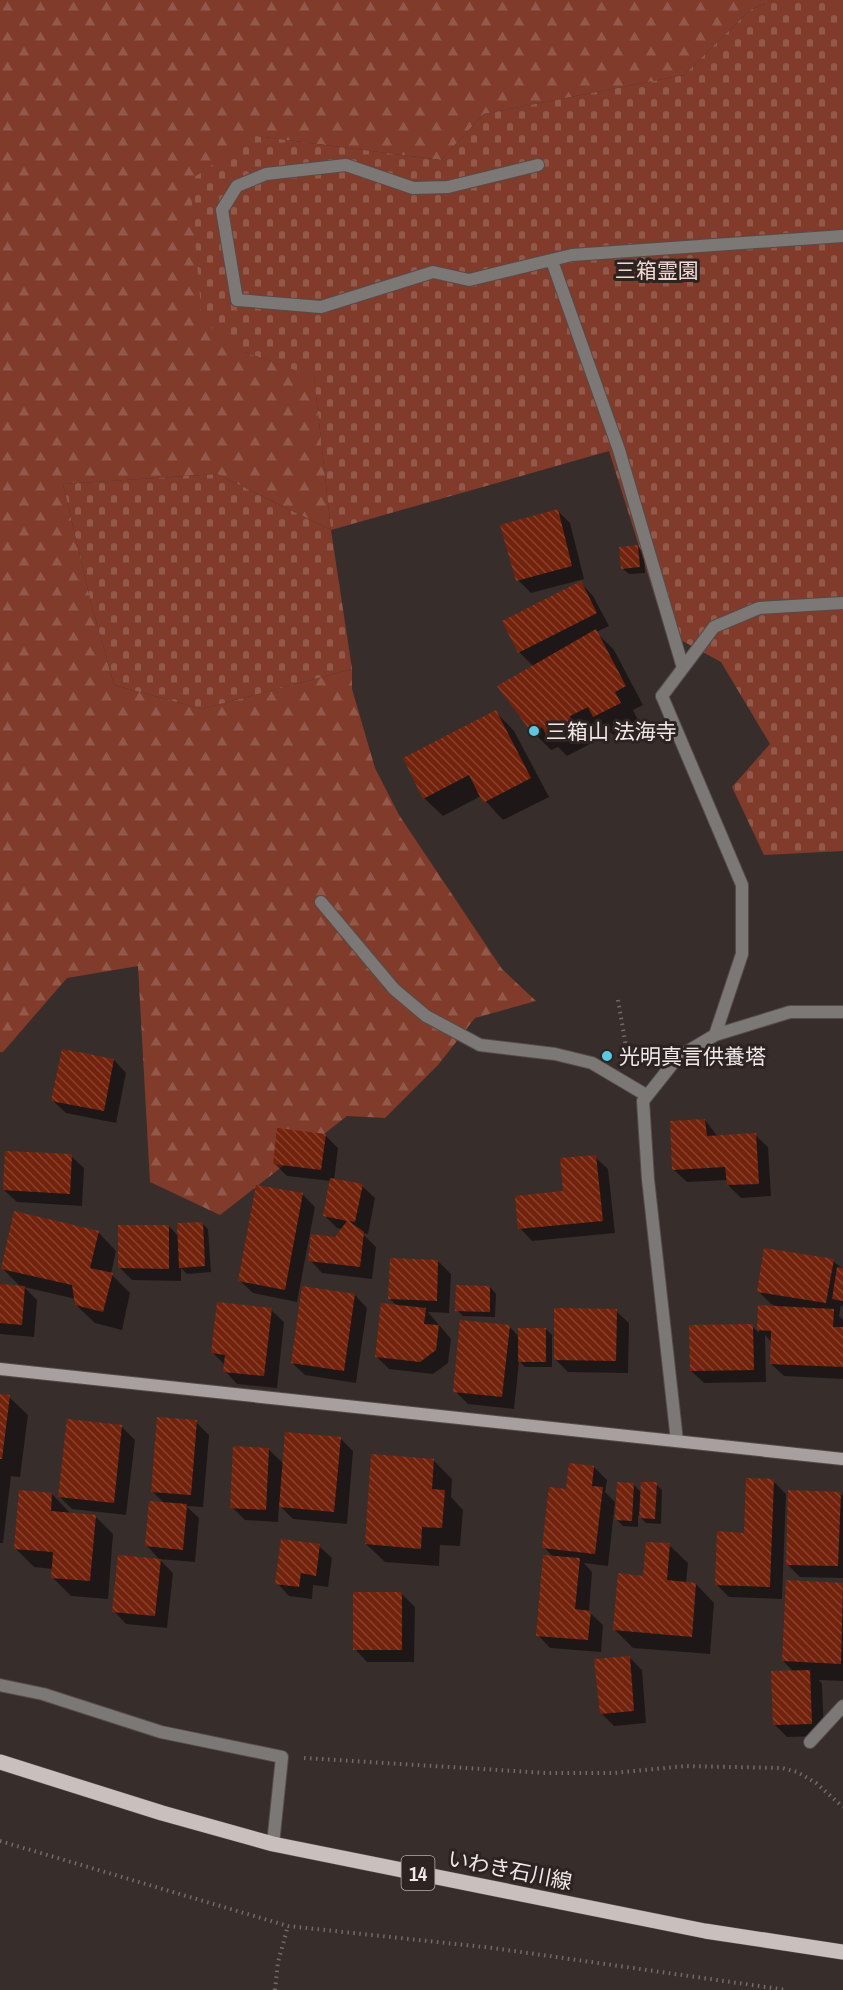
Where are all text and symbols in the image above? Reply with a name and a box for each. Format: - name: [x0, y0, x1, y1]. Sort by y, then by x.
- park label: 三箱霊園: [615, 256, 699, 285]
- place label: 三箱山 法海寺: [546, 717, 677, 746]
- marker: 三箱山 法海寺: [527, 724, 541, 738]
- place label: 光明真言供養塔: [619, 1042, 766, 1071]
- marker: 光明真言供養塔: [600, 1049, 614, 1063]
- street label: いわき石川線: [445, 1844, 575, 1896]
- road number: 14: [402, 1856, 434, 1890]

